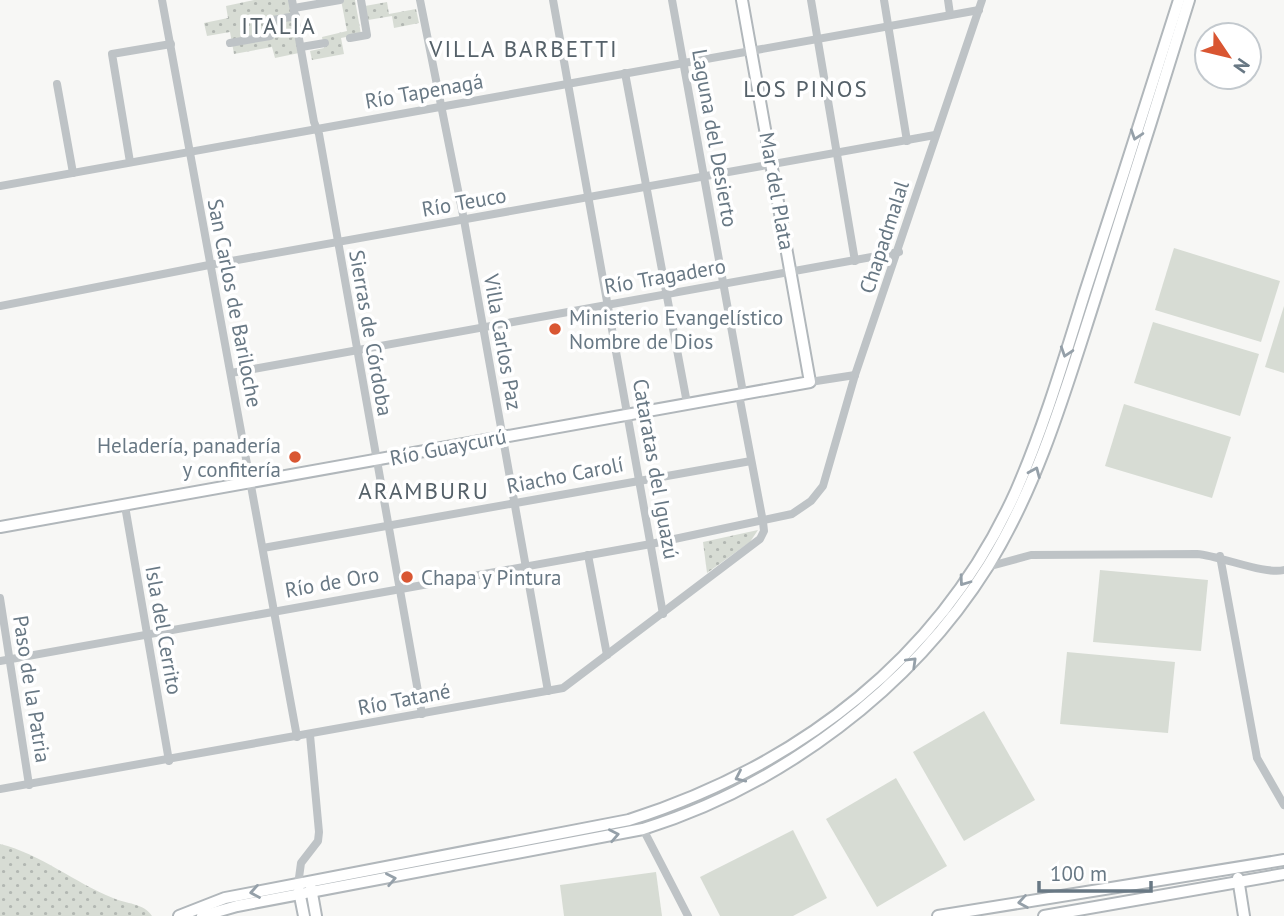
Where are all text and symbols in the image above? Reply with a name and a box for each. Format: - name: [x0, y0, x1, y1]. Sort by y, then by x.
- district label: ITALIA: [241, 11, 317, 40]
- north arrow: [1193, 21, 1263, 91]
- district label: VILLA BARBETTI: [428, 34, 619, 63]
- street label: Laguna del Desierto: [686, 47, 744, 229]
- text: N: [1229, 54, 1255, 78]
- street label: Río Tapenagá: [363, 67, 485, 115]
- district label: LOS PINOS: [743, 74, 869, 103]
- one-way arrow: [1129, 129, 1144, 141]
- street label: Mar del Plata: [753, 130, 801, 252]
- street label: Chapadmalal: [853, 177, 915, 297]
- street label: Río Teuco: [420, 181, 508, 223]
- street label: San Carlos de Bariloche: [202, 197, 268, 409]
- street label: Sierras de Córdoba: [343, 248, 399, 418]
- street label: Río Tragadero: [602, 252, 728, 300]
- street label: Villa Carlos Paz: [478, 271, 528, 412]
- place label: Ministerio Evangelístico Nombre de Dios: [569, 304, 783, 355]
- marker: Ministerio Evangelístico Nombre de Dios: [547, 321, 563, 337]
- one-way arrow: [1060, 345, 1074, 357]
- street label: Cataratas del Iguazú: [627, 377, 685, 561]
- street label: Río Guaycurú: [387, 422, 509, 472]
- place label: Heladería, panadería y confitería: [97, 432, 281, 483]
- marker: Heladería, panadería y confitería: [287, 449, 303, 465]
- street label: Riacho Carolí: [504, 450, 626, 500]
- one-way arrow: [1027, 467, 1041, 479]
- district label: ARAMBURU: [358, 476, 490, 505]
- street label: Río de Oro: [283, 560, 381, 604]
- street label: Isla del Cerrito: [139, 563, 189, 697]
- place label: Chapa y Pintura: [421, 564, 561, 591]
- marker: Chapa y Pintura: [399, 569, 415, 585]
- one-way arrow: [960, 573, 972, 586]
- street label: Paso de la Patria: [7, 614, 57, 764]
- one-way arrow: [904, 657, 917, 670]
- street label: Río Tatané: [355, 677, 453, 721]
- one-way arrow: [735, 768, 747, 782]
- one-way arrow: [608, 828, 620, 843]
- scale bar: [1039, 850, 1151, 894]
- text: 100 m: [1050, 860, 1107, 887]
- one-way arrow: [385, 872, 397, 887]
- one-way arrow: [249, 884, 261, 899]
- one-way arrow: [1017, 894, 1029, 909]

